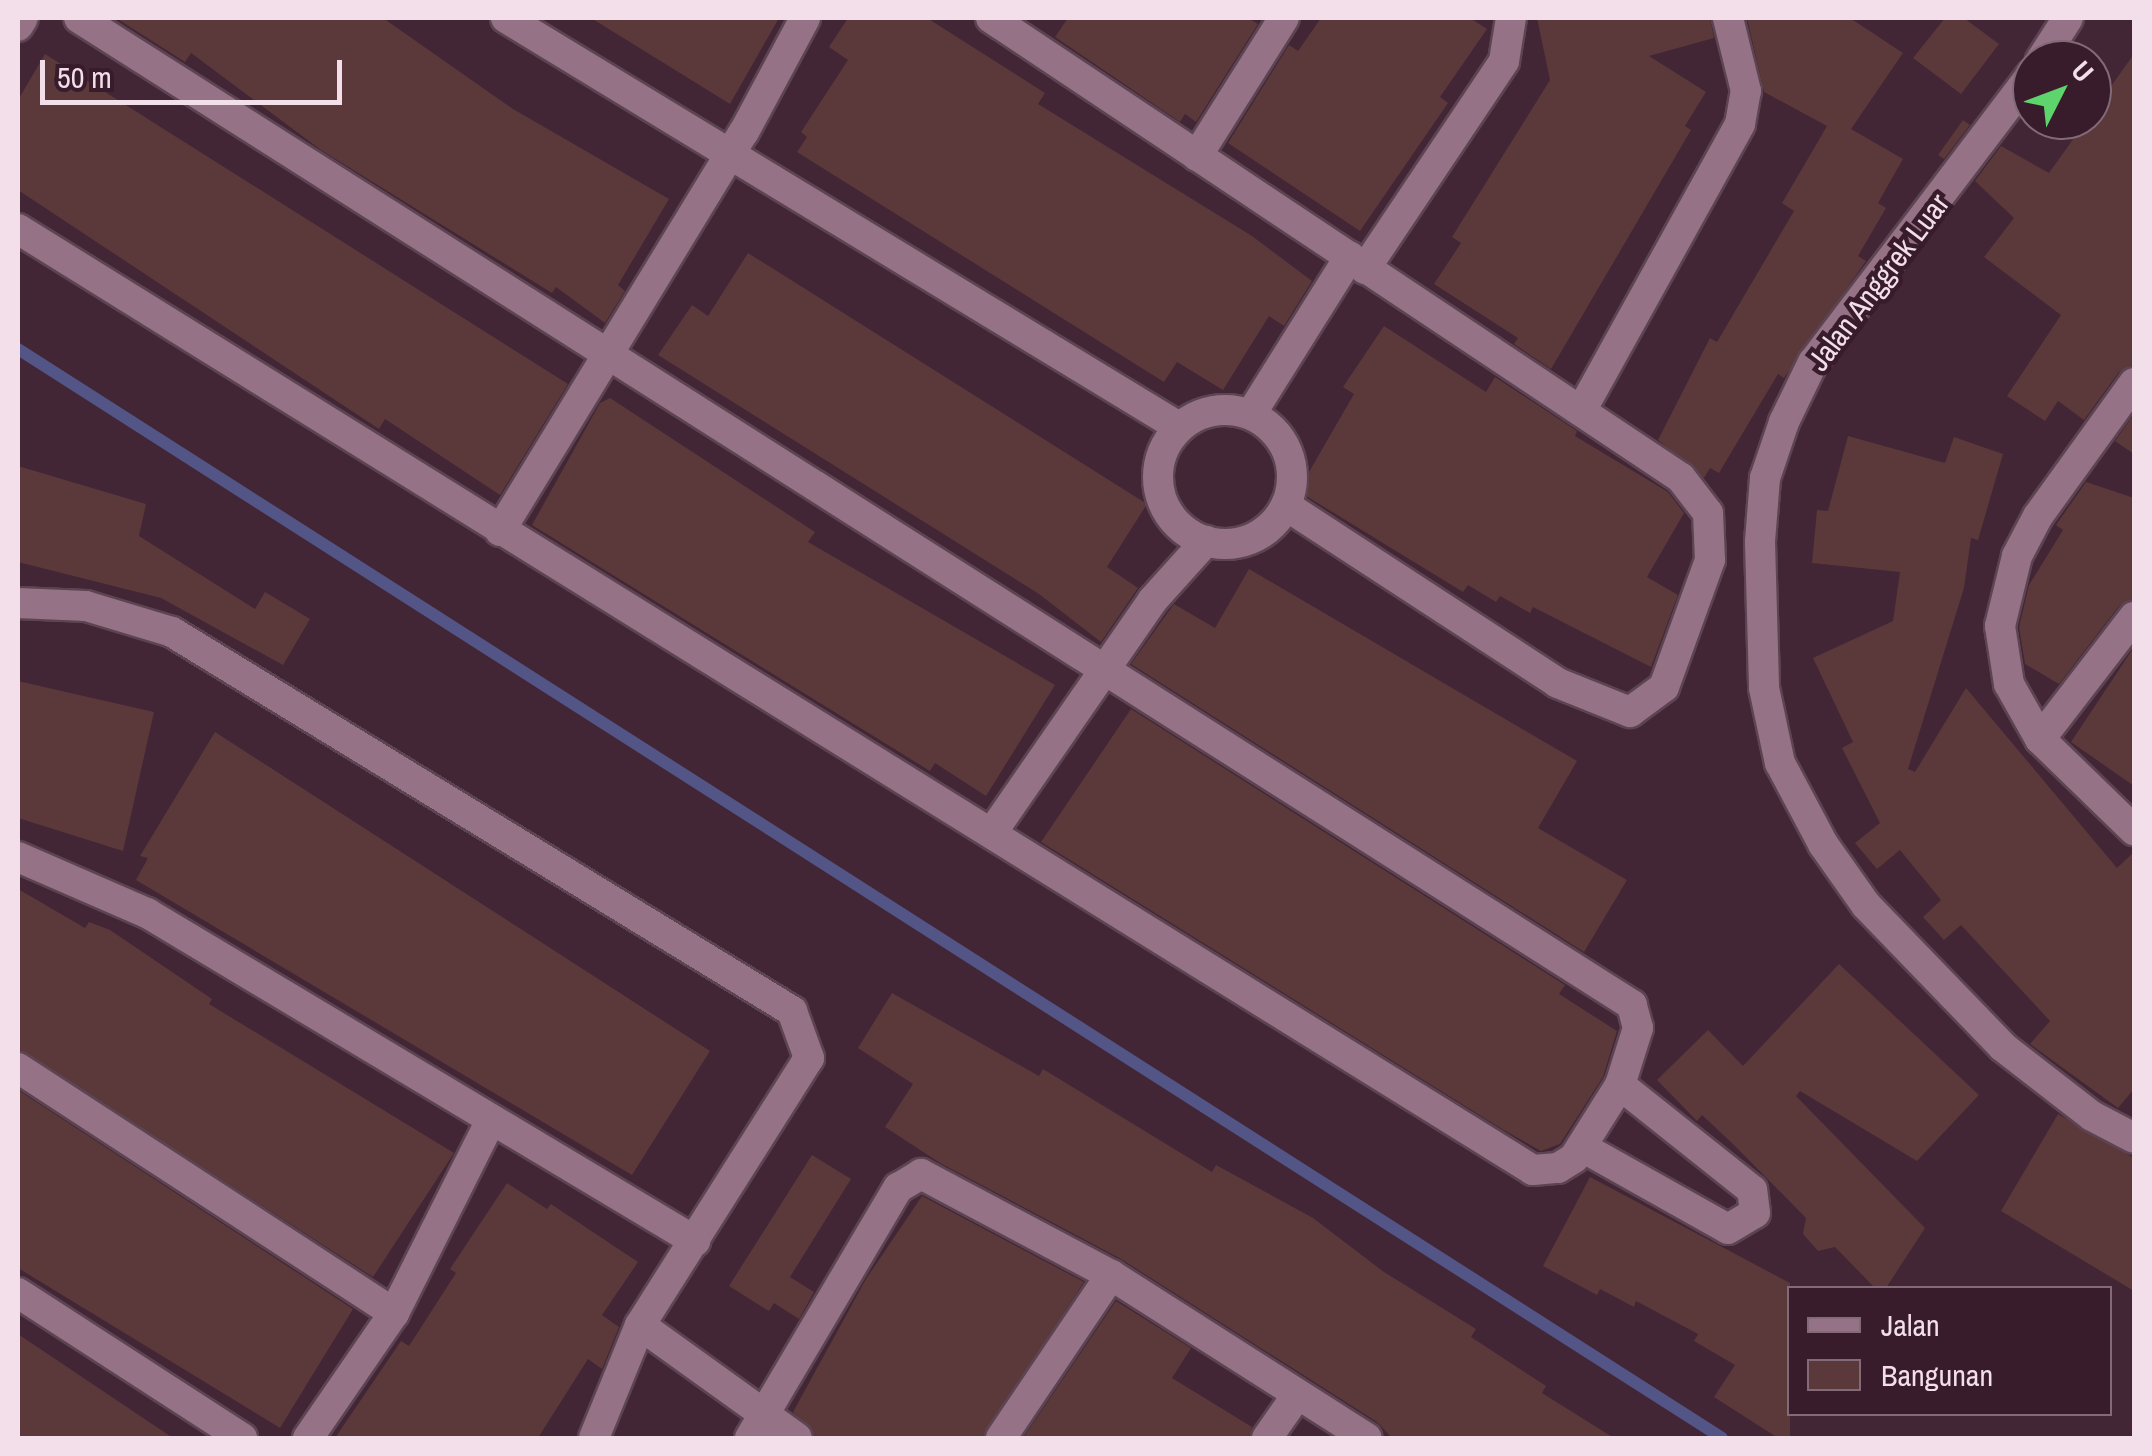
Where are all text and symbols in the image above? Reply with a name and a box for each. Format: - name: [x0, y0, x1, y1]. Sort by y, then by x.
- scale bar: [45, 40, 348, 102]
- north arrow: [2012, 40, 2112, 140]
- text: U: [2063, 52, 2102, 90]
- text: 50 m: [57, 57, 112, 97]
- street label: Jalan Anggrek Luar: [1799, 186, 1957, 378]
- legend: [1787, 1286, 2112, 1416]
- text: Jalan: [1881, 1305, 1940, 1345]
- text: Bangunan: [1881, 1355, 1993, 1395]

